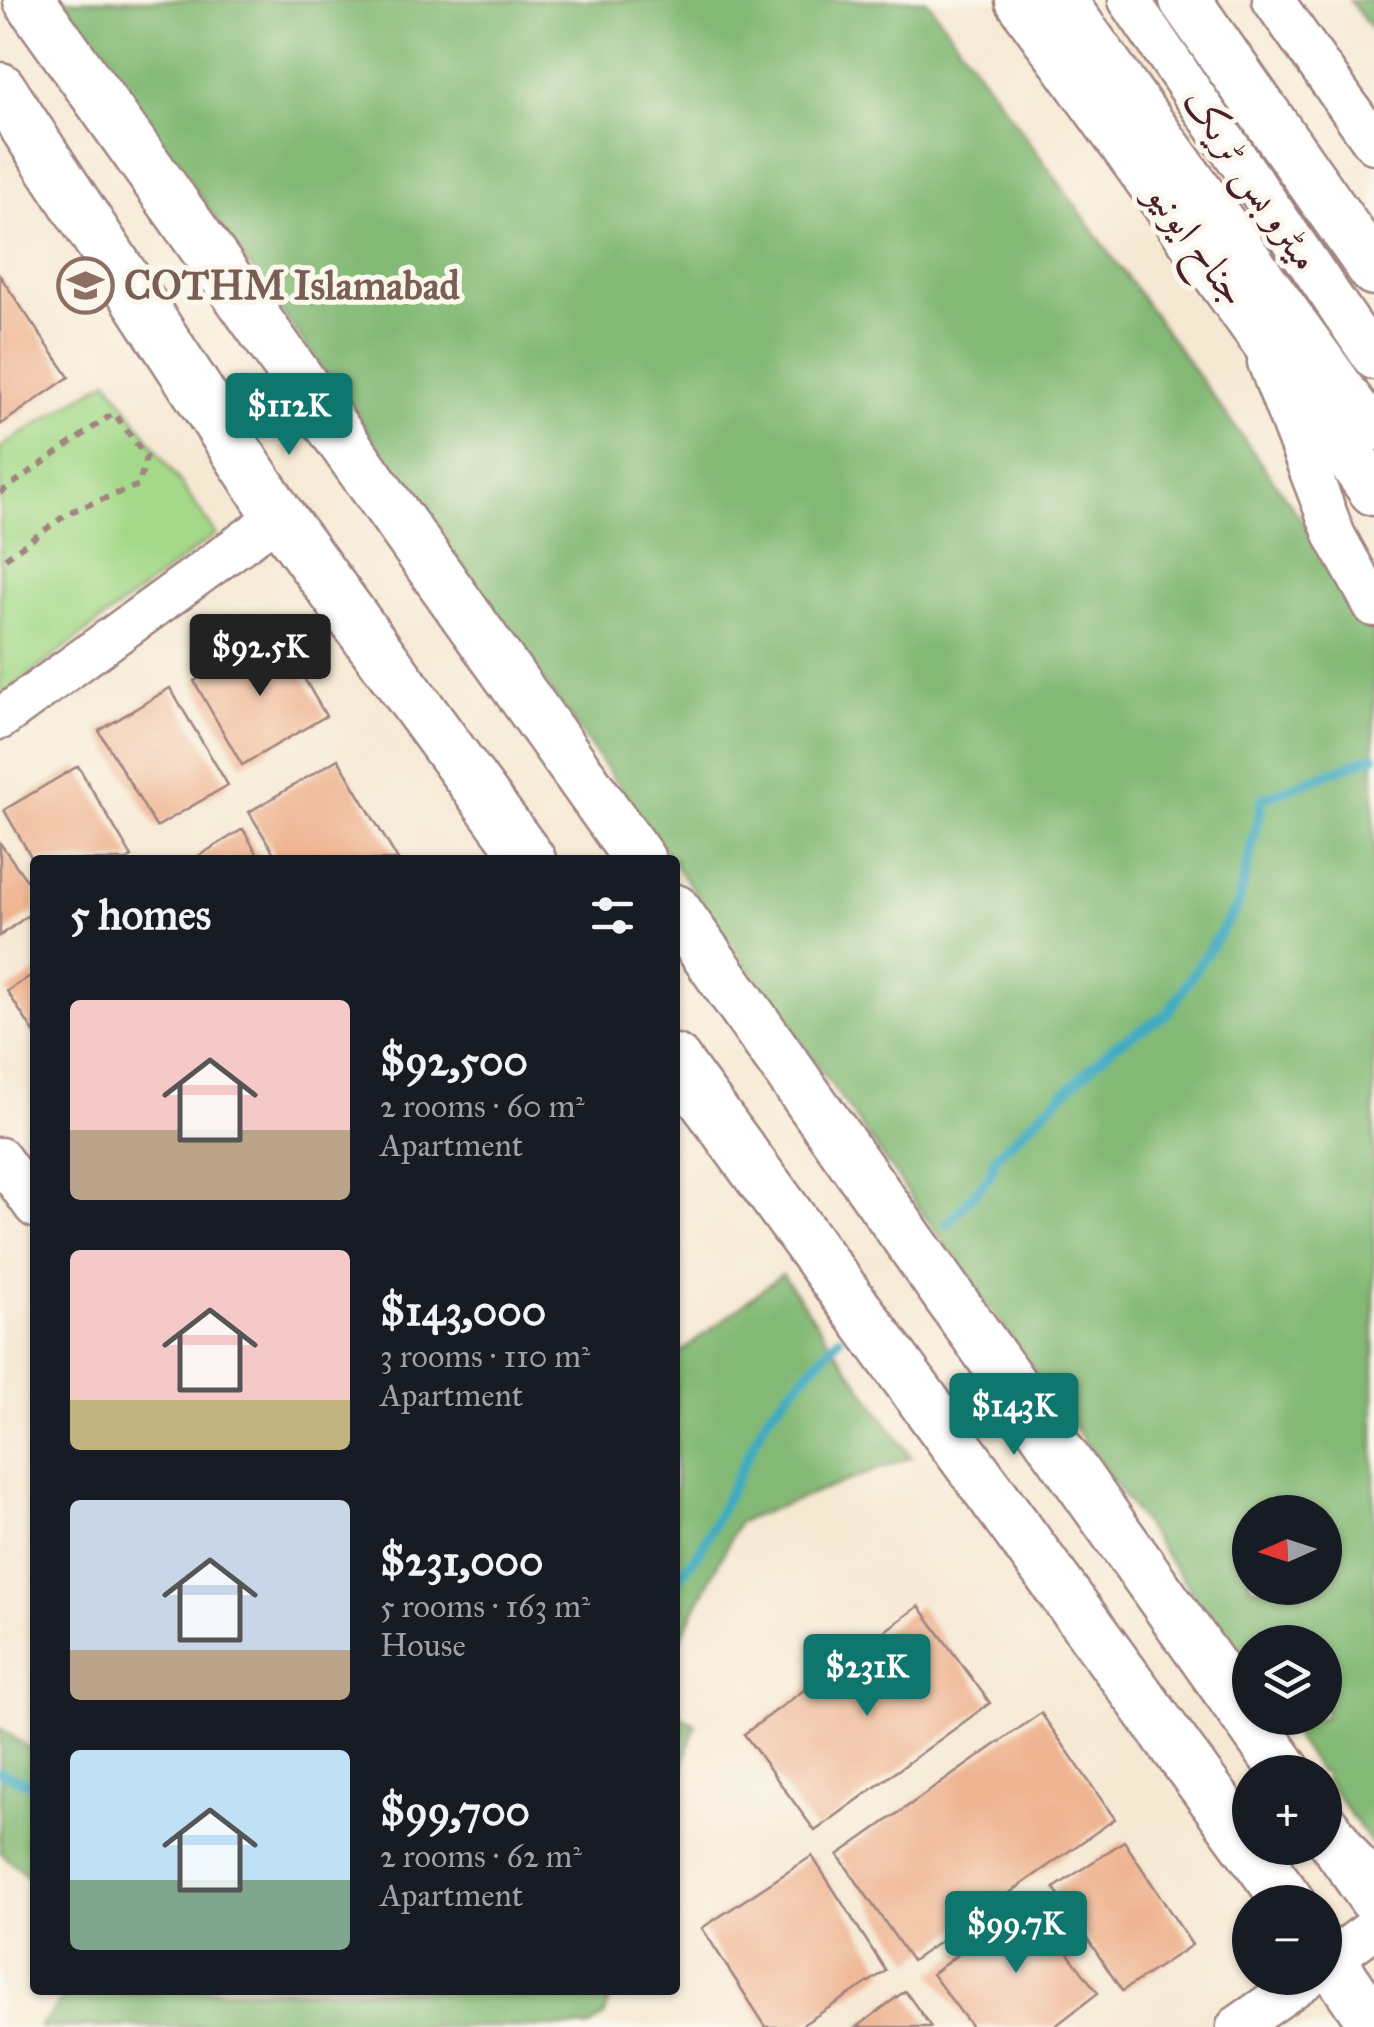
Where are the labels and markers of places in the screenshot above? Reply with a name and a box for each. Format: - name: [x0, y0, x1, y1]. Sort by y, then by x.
- school or university icon: COTHM Islamabad: [55, 255, 115, 315]
- place label: COTHM Islamabad: [124, 261, 461, 310]
- pin: $112K: [219, 373, 359, 458]
- pin: $92.5K: [179, 614, 341, 699]
- pin: $143K: [944, 1373, 1084, 1458]
- pin: $231K: [797, 1634, 937, 1719]
- pin: $99.7K: [935, 1891, 1097, 1976]

